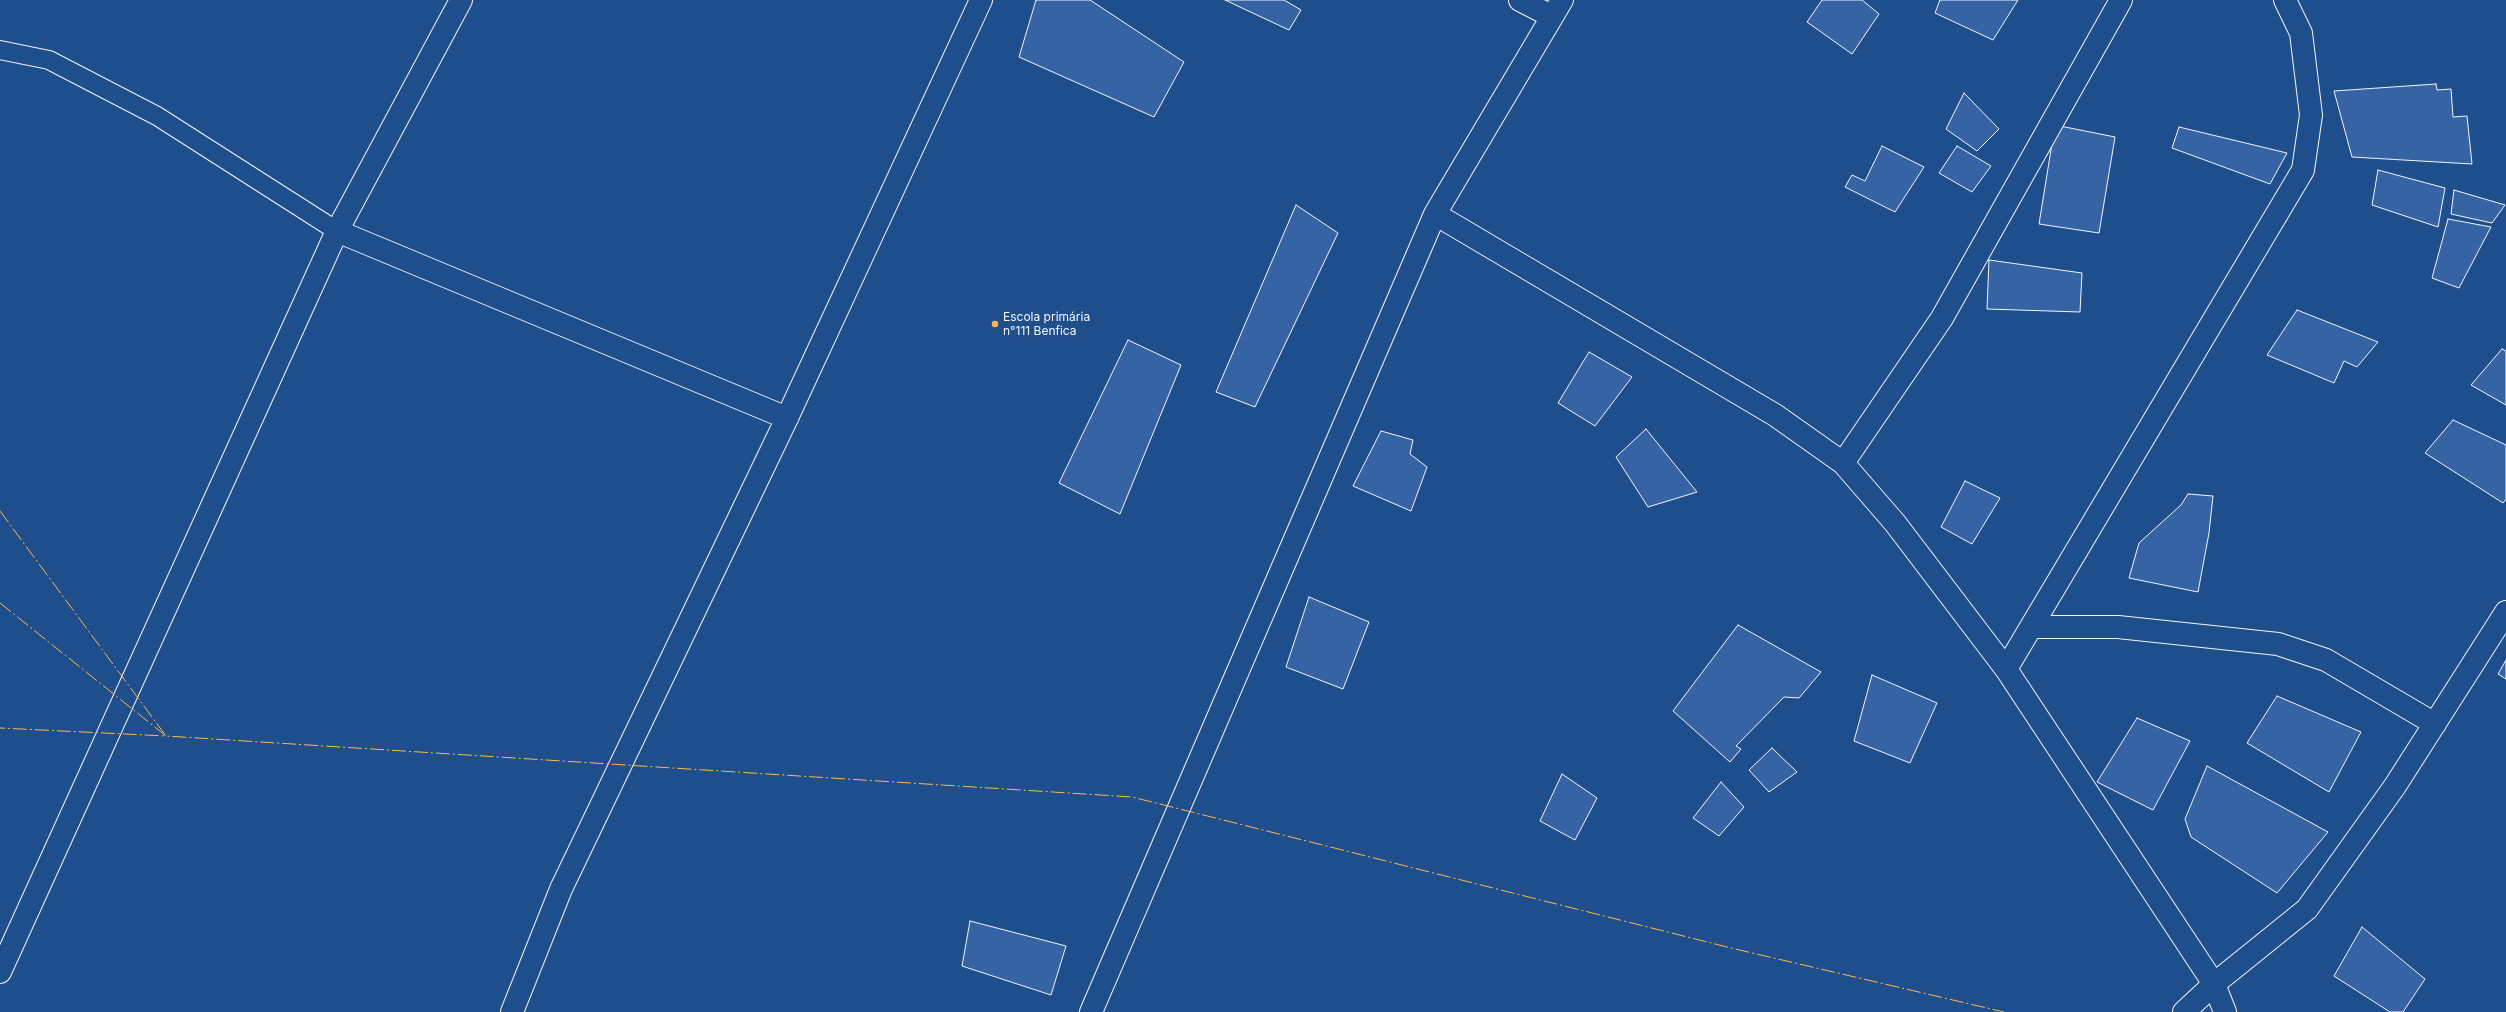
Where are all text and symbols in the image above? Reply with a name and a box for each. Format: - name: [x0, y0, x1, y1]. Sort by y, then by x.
- place label: Escola primária n°111 Benfica: [1003, 310, 1090, 338]
- marker: Escola primária n°111 Benfica: [990, 319, 1000, 329]

